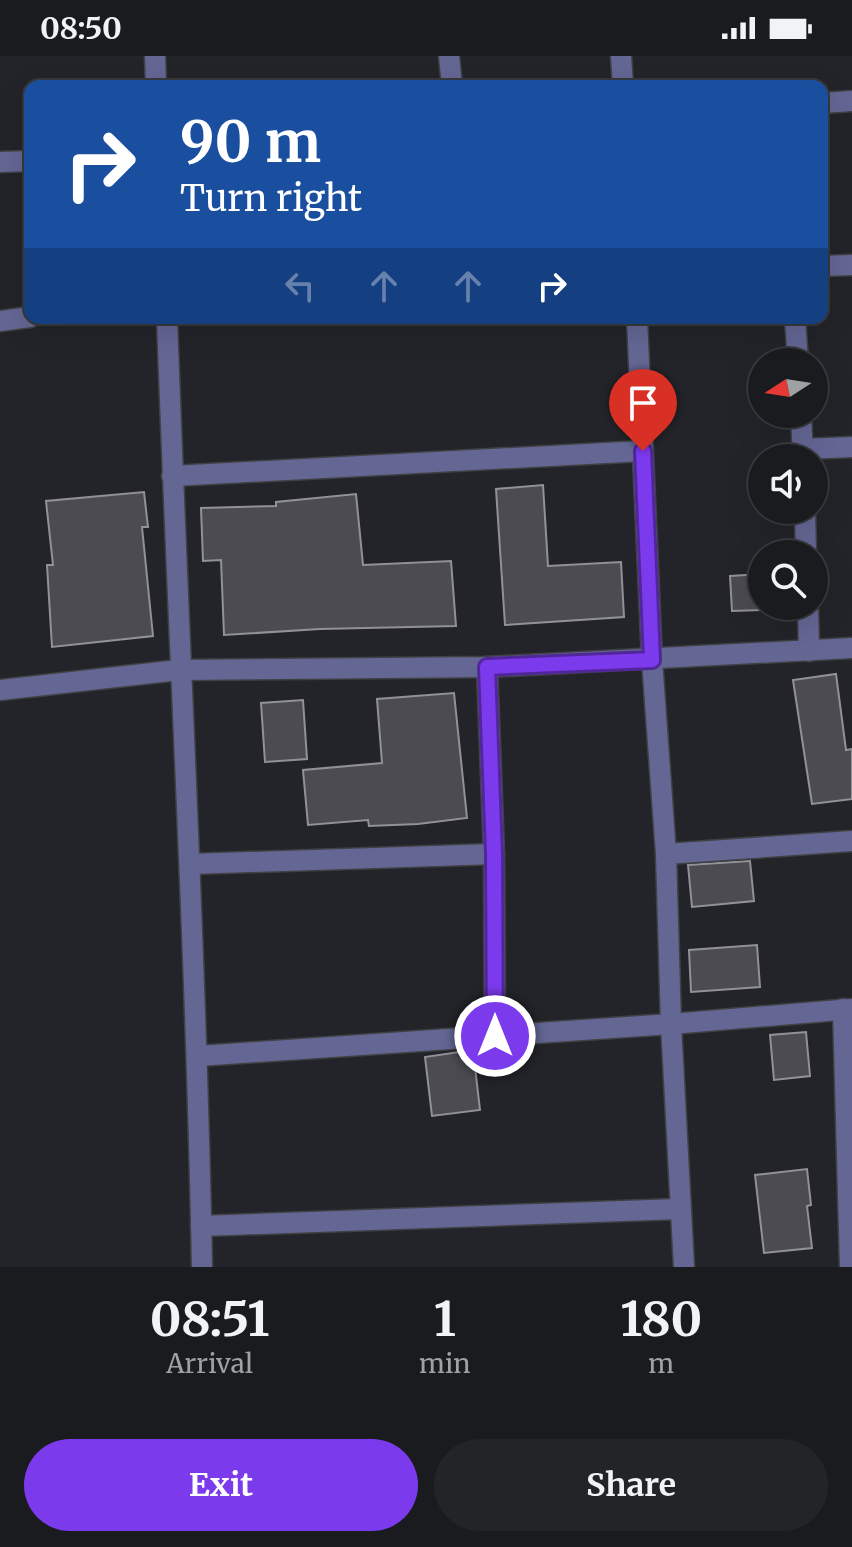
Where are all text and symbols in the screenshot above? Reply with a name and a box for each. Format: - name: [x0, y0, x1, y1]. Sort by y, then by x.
- text: 08:50: [40, 9, 122, 47]
- text: 90 m: [180, 107, 321, 177]
- icon: right: [48, 112, 152, 216]
- text: Turn right: [180, 176, 362, 221]
- icon: left: [278, 264, 322, 308]
- icon: ahead: [362, 264, 406, 308]
- icon: ahead: [446, 264, 490, 308]
- icon: right: [530, 264, 574, 308]
- north arrow: [748, 348, 828, 428]
- map controls: [748, 348, 828, 620]
- pin: [609, 369, 677, 451]
- icon: arrive: [621, 381, 665, 425]
- button: sound: [748, 444, 828, 524]
- button: search: [748, 540, 828, 620]
- position arrow: [453, 994, 537, 1078]
- text: 08:51: [150, 1289, 269, 1349]
- text: 1: [434, 1289, 456, 1349]
- text: 180: [620, 1289, 702, 1349]
- text: Arrival: [166, 1347, 253, 1380]
- text: min: [419, 1347, 471, 1380]
- text: m: [648, 1347, 674, 1380]
- button: Exit: [24, 1439, 418, 1531]
- button: Share: [434, 1439, 828, 1531]

